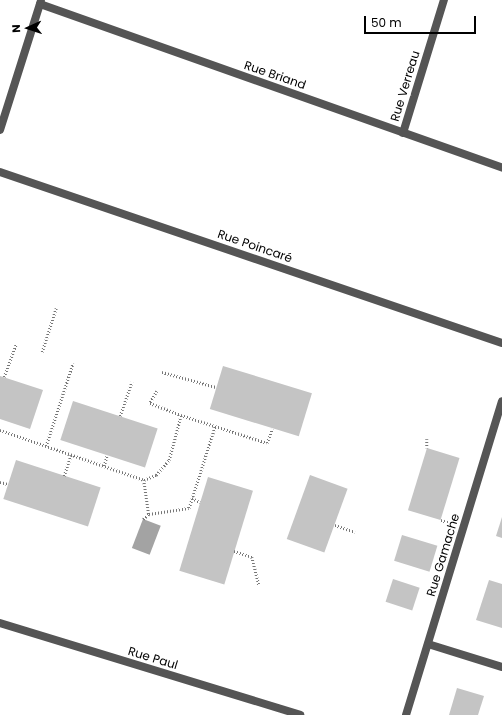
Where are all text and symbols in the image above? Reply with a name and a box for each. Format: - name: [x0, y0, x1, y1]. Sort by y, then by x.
- north arrow: [8, 8, 48, 48]
- scale bar: [366, 8, 478, 34]
- text: 50 m: [371, 14, 402, 31]
- text: N: [8, 24, 24, 33]
- street label: Rue Verreau: [387, 49, 423, 123]
- street label: Rue Briand: [242, 58, 308, 92]
- street label: Rue Poincaré: [216, 226, 294, 266]
- street label: Rue Gamache: [424, 512, 462, 598]
- street label: Rue Paul: [126, 644, 180, 672]

